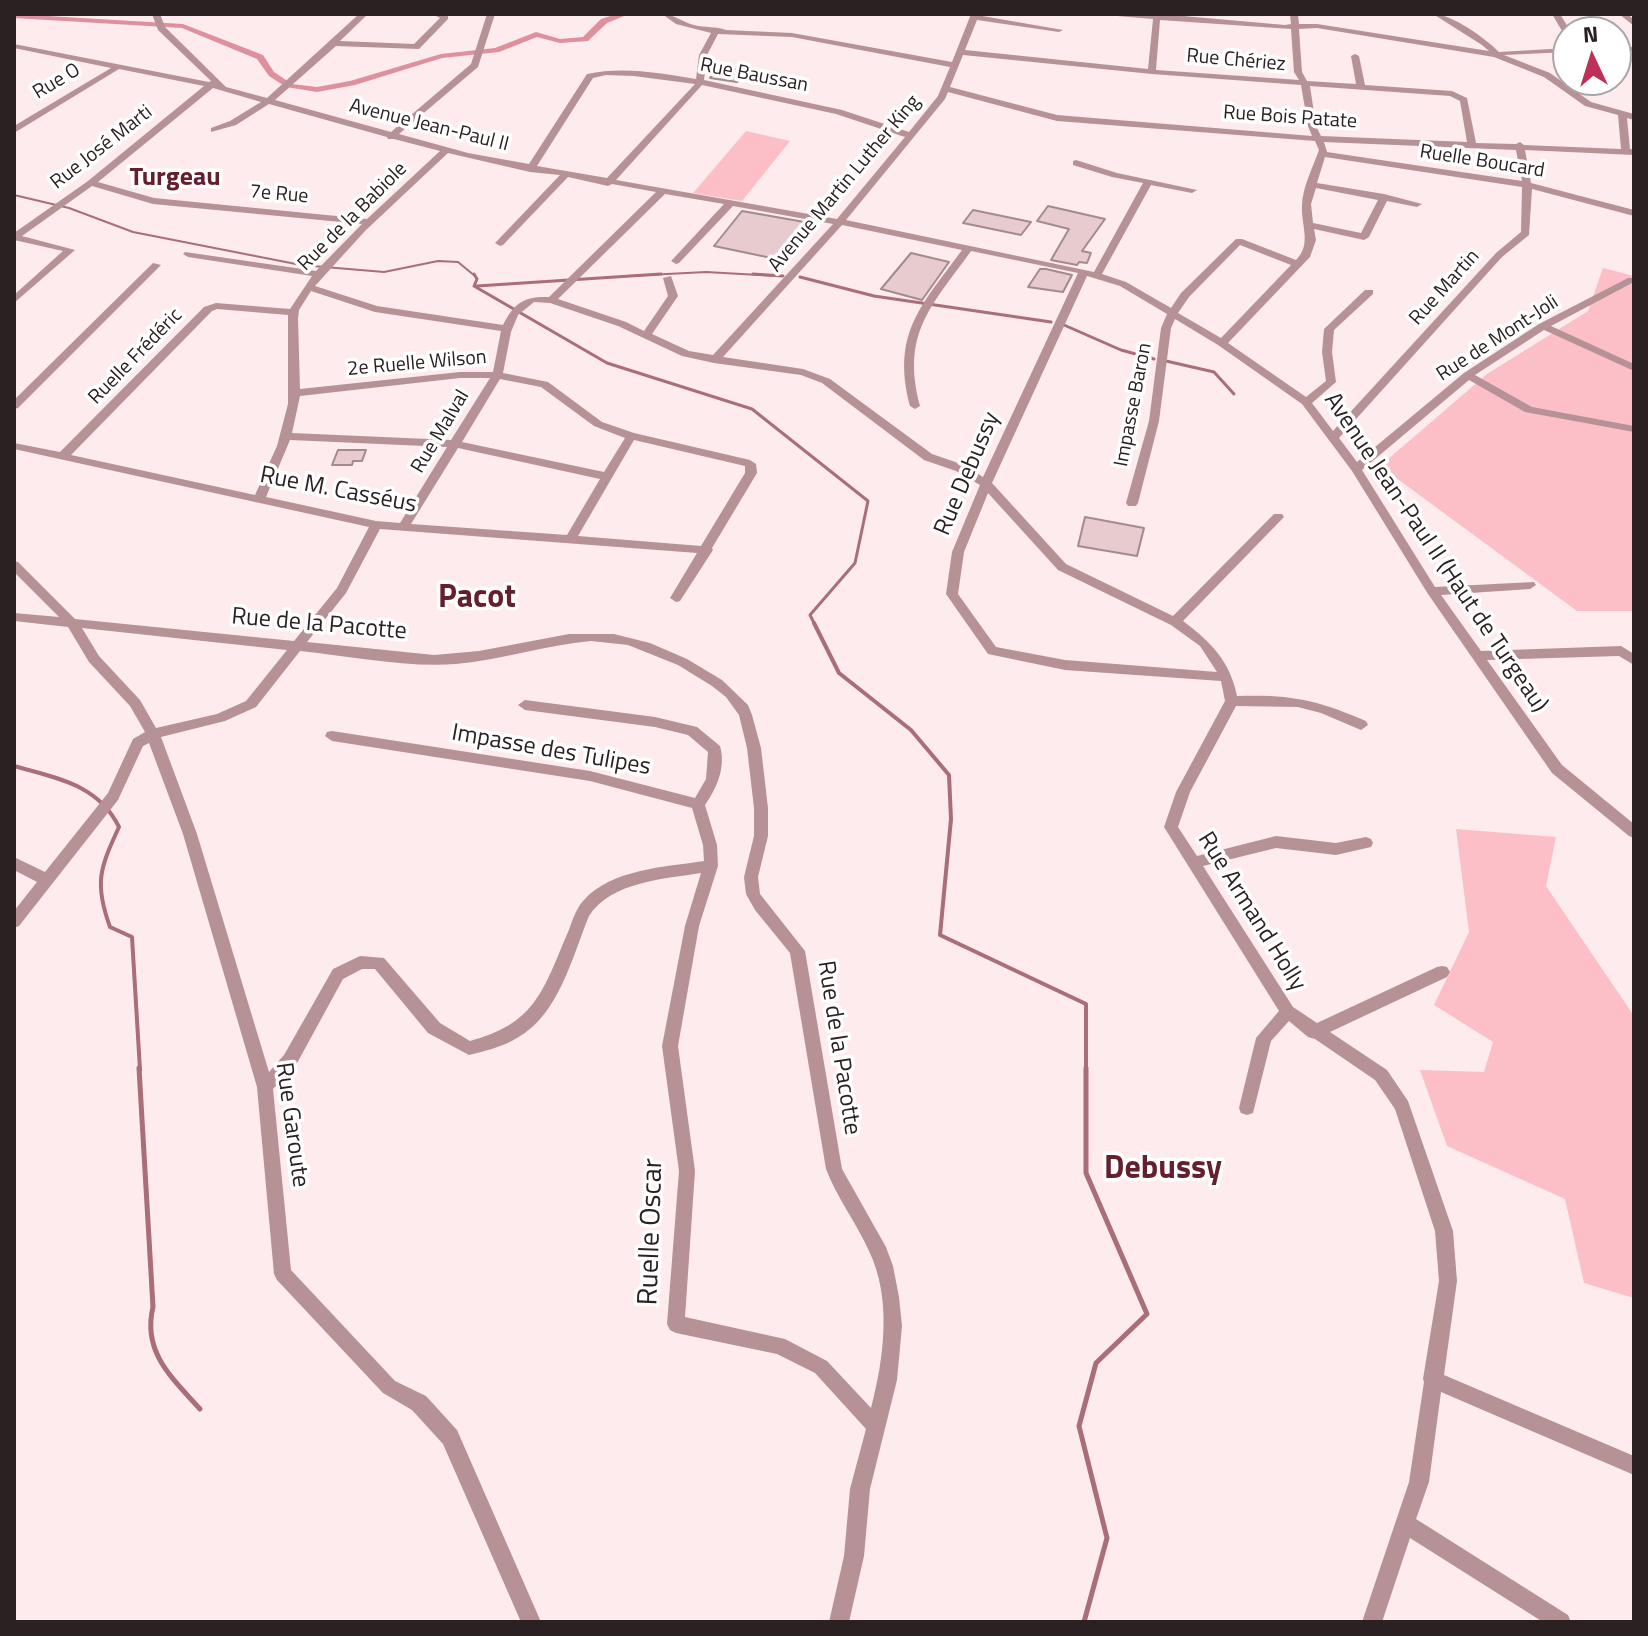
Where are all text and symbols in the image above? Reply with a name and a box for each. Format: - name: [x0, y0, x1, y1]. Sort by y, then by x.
- north arrow: [1552, 16, 1632, 96]
- text: N: [1582, 17, 1599, 52]
- street label: Rue Chériez: [1185, 45, 1287, 77]
- street label: Rue Baussan: [698, 54, 810, 98]
- street label: Rue O: [29, 59, 85, 105]
- street label: Avenue Martin Luther King: [764, 91, 926, 277]
- street label: Avenue Jean-Paul II: [347, 95, 511, 157]
- street label: Rue José Marti: [46, 101, 158, 195]
- street label: Rue Bois Patate: [1222, 101, 1358, 135]
- street label: Ruelle Boucard: [1418, 140, 1546, 184]
- street label: Rue de la Babiole: [294, 158, 412, 276]
- district label: Turgeau: [129, 163, 221, 195]
- street label: 7e Rue: [249, 180, 309, 210]
- street label: Rue Martin: [1405, 245, 1485, 331]
- street label: Rue de Mont-Joli: [1433, 291, 1563, 387]
- street label: Ruelle Frédéric: [84, 304, 188, 410]
- street label: Impasse Baron: [1110, 341, 1158, 469]
- street label: 2e Ruelle Wilson: [346, 346, 488, 382]
- street label: Rue Malval: [407, 386, 475, 478]
- street label: Avenue Jean-Paul II (Haut de Turgeau): [1317, 388, 1553, 718]
- street label: Rue Debussy: [929, 408, 1007, 540]
- street label: Rue M. Casséus: [257, 462, 419, 520]
- district label: Pacot: [438, 580, 516, 618]
- street label: Rue de la Pacotte: [230, 603, 408, 647]
- street label: Impasse des Tulipes: [449, 719, 653, 783]
- street label: Rue Armand Holly: [1191, 827, 1311, 997]
- street label: Rue de la Pacotte: [810, 959, 866, 1137]
- street label: Rue Garoute: [268, 1061, 314, 1189]
- district label: Debussy: [1104, 1151, 1222, 1189]
- street label: Ruelle Oscar: [633, 1158, 671, 1306]

